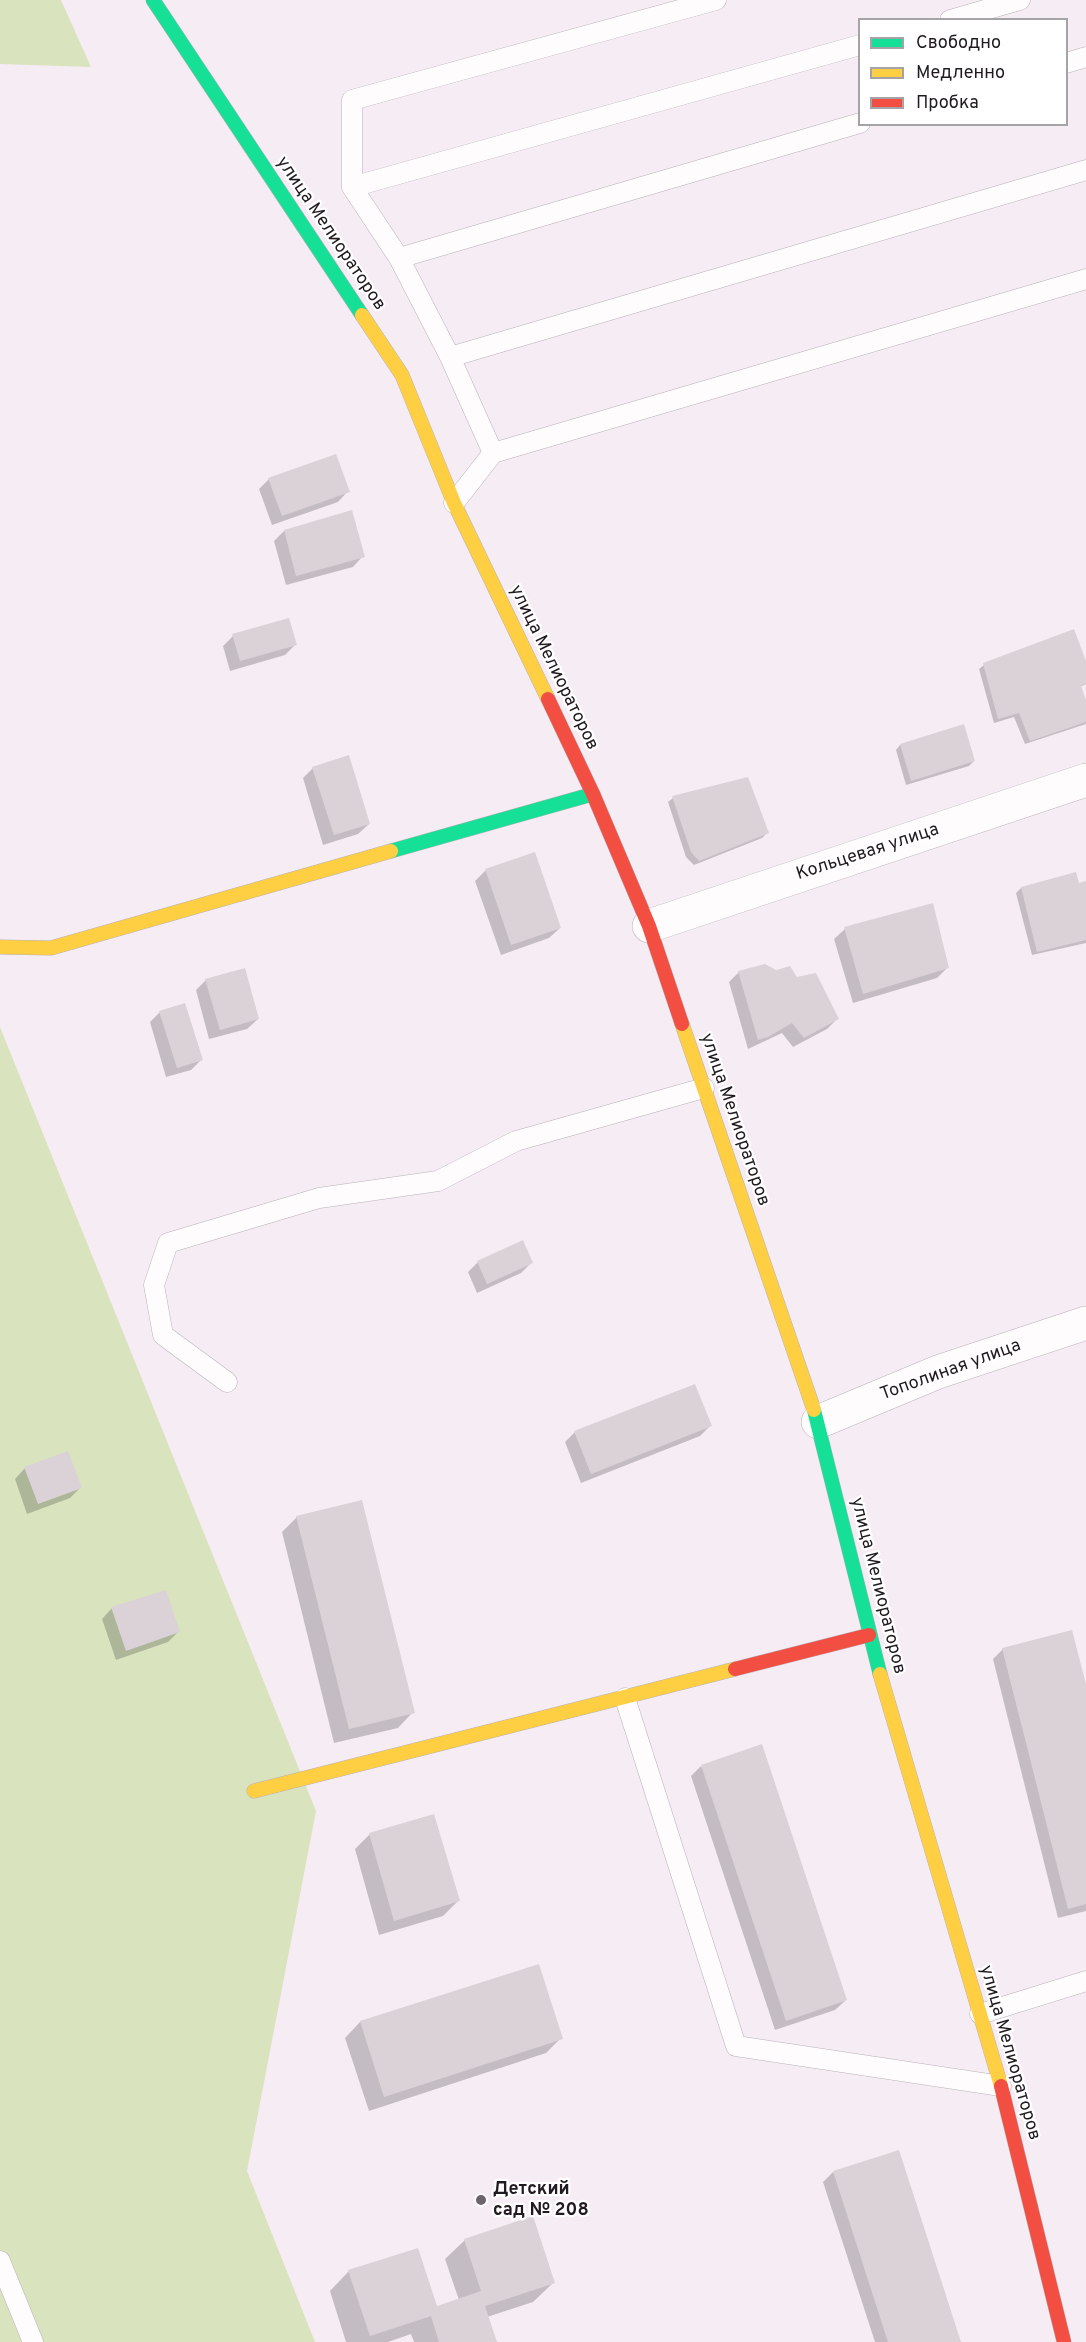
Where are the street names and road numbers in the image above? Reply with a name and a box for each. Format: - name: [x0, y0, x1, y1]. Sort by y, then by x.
- street label: улица Мелиораторов: [270, 153, 390, 315]
- street label: улица Мелиораторов: [504, 582, 602, 754]
- street label: Кольцевая улица: [794, 820, 942, 886]
- street label: улица Мелиораторов: [694, 1031, 774, 1209]
- street label: Тополиная улица: [878, 1336, 1024, 1406]
- street label: улица Мелиораторов: [845, 1496, 909, 1676]
- street label: улица Мелиораторов: [974, 1963, 1044, 2143]

